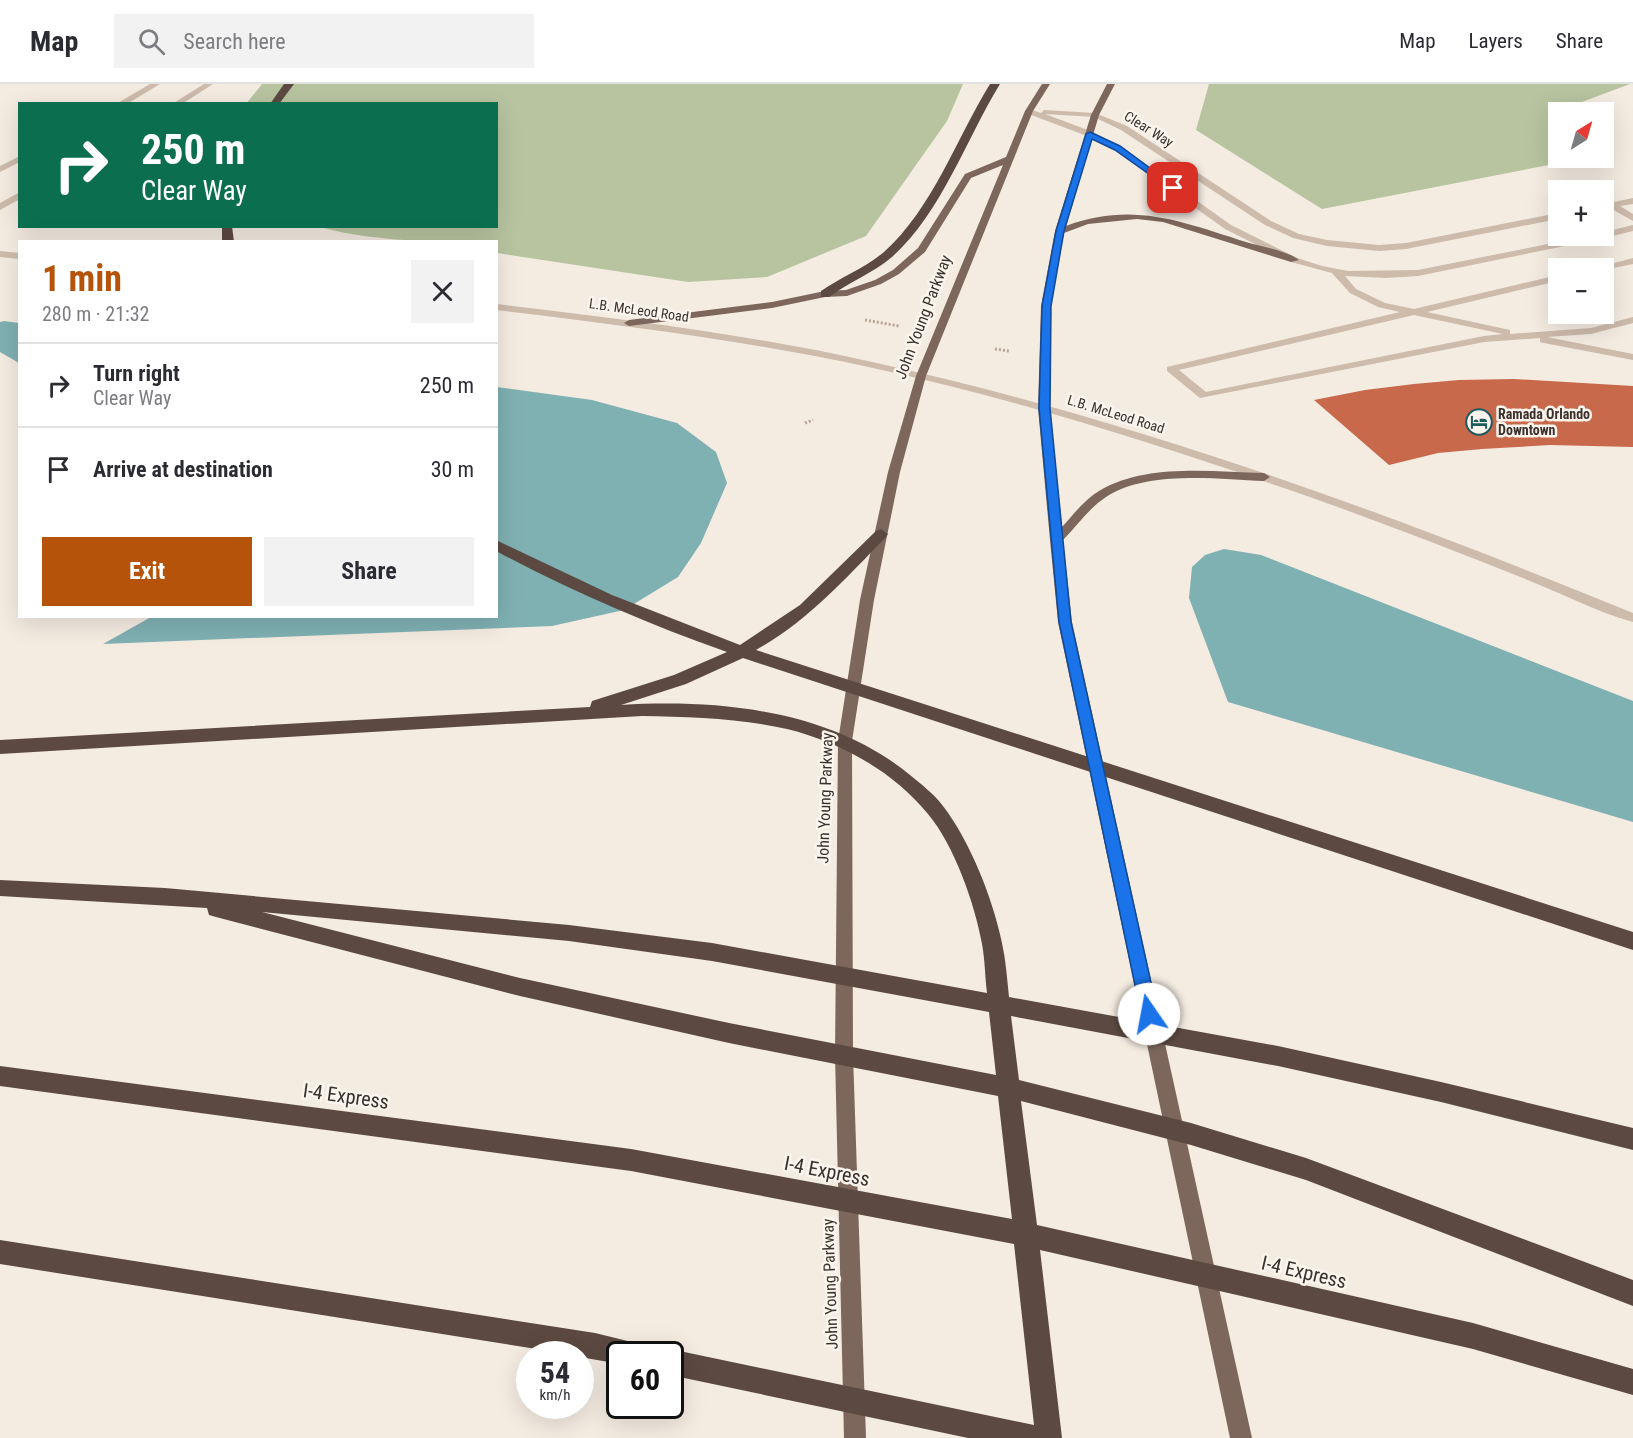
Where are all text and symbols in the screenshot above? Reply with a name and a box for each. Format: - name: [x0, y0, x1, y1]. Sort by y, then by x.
- search box: [114, 14, 534, 68]
- text: Map: [30, 25, 78, 58]
- icon: search: [135, 25, 168, 58]
- text: Search here: [183, 29, 286, 54]
- text: Map: [1399, 29, 1436, 53]
- text: Layers: [1469, 29, 1523, 53]
- text: Share: [1556, 29, 1603, 53]
- north arrow: [1548, 102, 1614, 168]
- map controls: [1548, 102, 1614, 324]
- street label: Clear Way: [1122, 108, 1177, 150]
- text: 250 m: [141, 125, 246, 174]
- icon: right: [42, 126, 120, 204]
- pin: [1147, 162, 1198, 213]
- icon: arrive: [1156, 171, 1189, 204]
- text: Clear Way: [141, 175, 247, 207]
- button: +: [1548, 180, 1614, 246]
- street label: John Young Parkway: [891, 252, 955, 382]
- text: 1 min: [42, 258, 122, 300]
- button: −: [1548, 258, 1614, 324]
- button: close: [411, 260, 474, 323]
- street label: L.B. McLeod Road: [588, 295, 690, 325]
- text: 280 m · 21:32: [42, 302, 149, 326]
- text: Turn right: [93, 361, 180, 386]
- icon: right: [42, 369, 75, 402]
- text: 250 m: [420, 373, 474, 398]
- text: Clear Way: [93, 386, 171, 410]
- street label: L.B. McLeod Road: [1066, 392, 1166, 436]
- place label: Ramada Orlando Downtown: [1498, 406, 1590, 438]
- hotel icon: Ramada Orlando Downtown: [1464, 407, 1494, 437]
- icon: arrive: [42, 453, 75, 486]
- text: Arrive at destination: [93, 457, 273, 482]
- text: 30 m: [431, 457, 474, 482]
- button: Exit: [42, 537, 252, 606]
- button: Share: [264, 537, 474, 606]
- street label: John Young Parkway: [813, 732, 837, 864]
- position arrow: [1117, 982, 1181, 1046]
- street label: I-4 Express: [301, 1078, 391, 1114]
- street label: I-4 Express: [782, 1151, 872, 1191]
- street label: John Young Parkway: [818, 1218, 842, 1350]
- street label: I-4 Express: [1259, 1251, 1349, 1293]
- speed limit sign: 60: [606, 1341, 684, 1419]
- text: 54: [540, 1355, 570, 1390]
- text: km/h: [540, 1386, 570, 1404]

